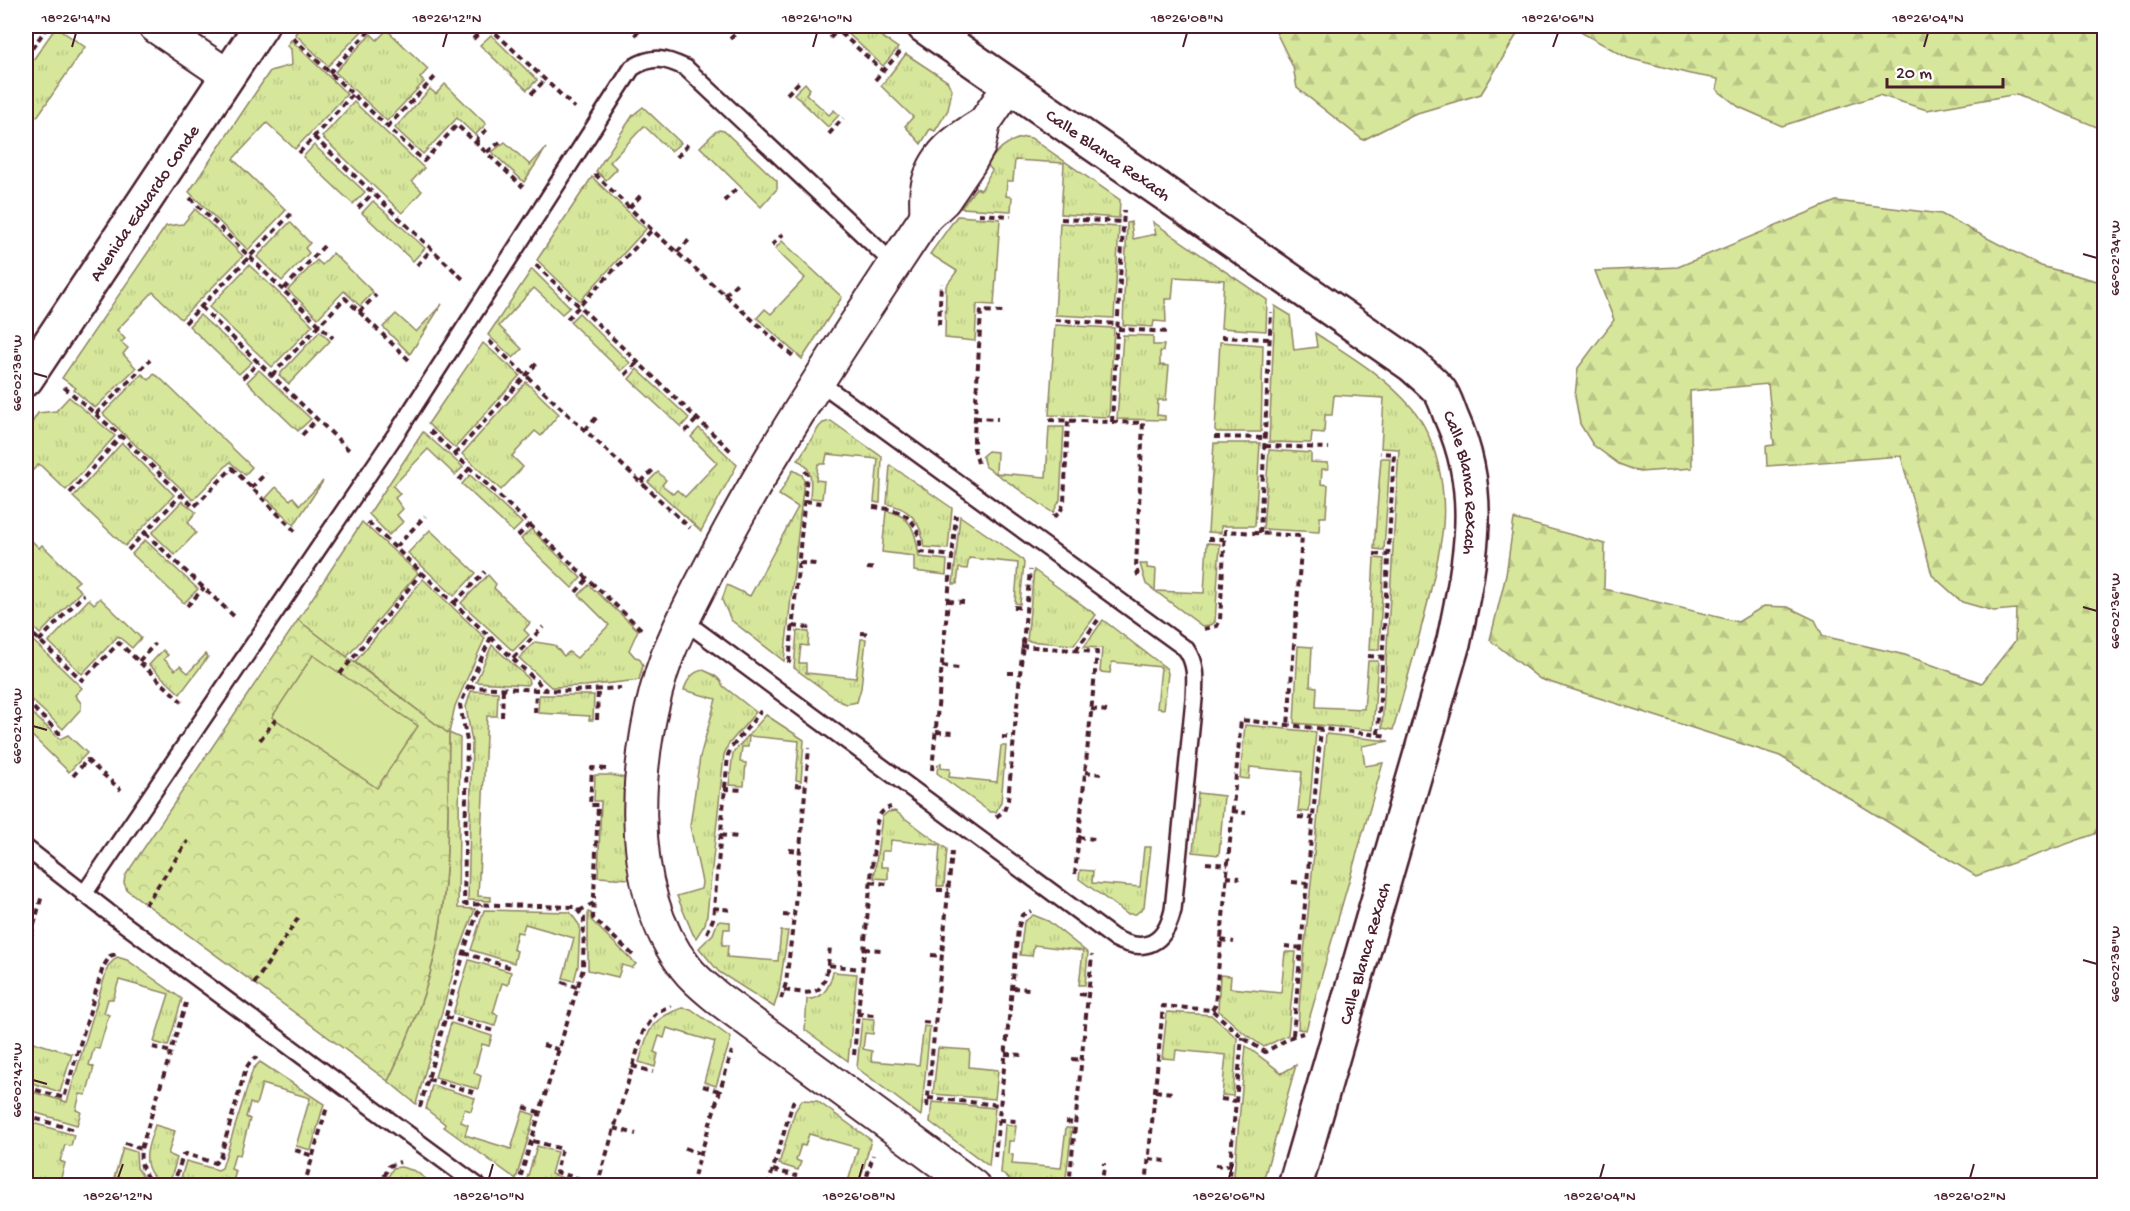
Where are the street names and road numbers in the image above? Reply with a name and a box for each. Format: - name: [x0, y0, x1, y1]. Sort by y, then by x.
- street label: Calle Blanca Rexach: [1041, 106, 1174, 207]
- street label: Avenida Eduardo Conde: [86, 121, 206, 286]
- street label: Calle Blanca Rexach: [1437, 408, 1480, 556]
- street label: Calle Blanca Rexach: [1336, 880, 1397, 1027]

